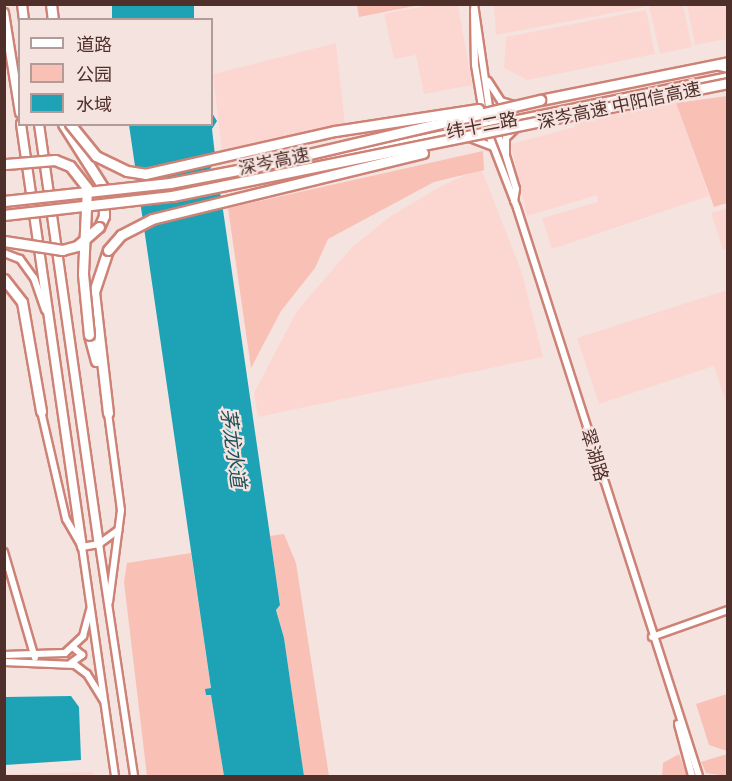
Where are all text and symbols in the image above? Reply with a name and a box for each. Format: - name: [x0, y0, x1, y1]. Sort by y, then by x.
- legend: [18, 18, 213, 126]
- text: 道路: [76, 34, 112, 55]
- text: 公园: [76, 64, 112, 85]
- street label: 深岑高速 中阳信高速: [535, 78, 703, 134]
- text: 水域: [76, 94, 112, 115]
- street label: 纬十二路: [445, 109, 519, 143]
- street label: 深岑高速: [237, 144, 311, 180]
- water label: 茅龙水道: [216, 407, 250, 489]
- street label: 翠湖路: [576, 426, 612, 484]

